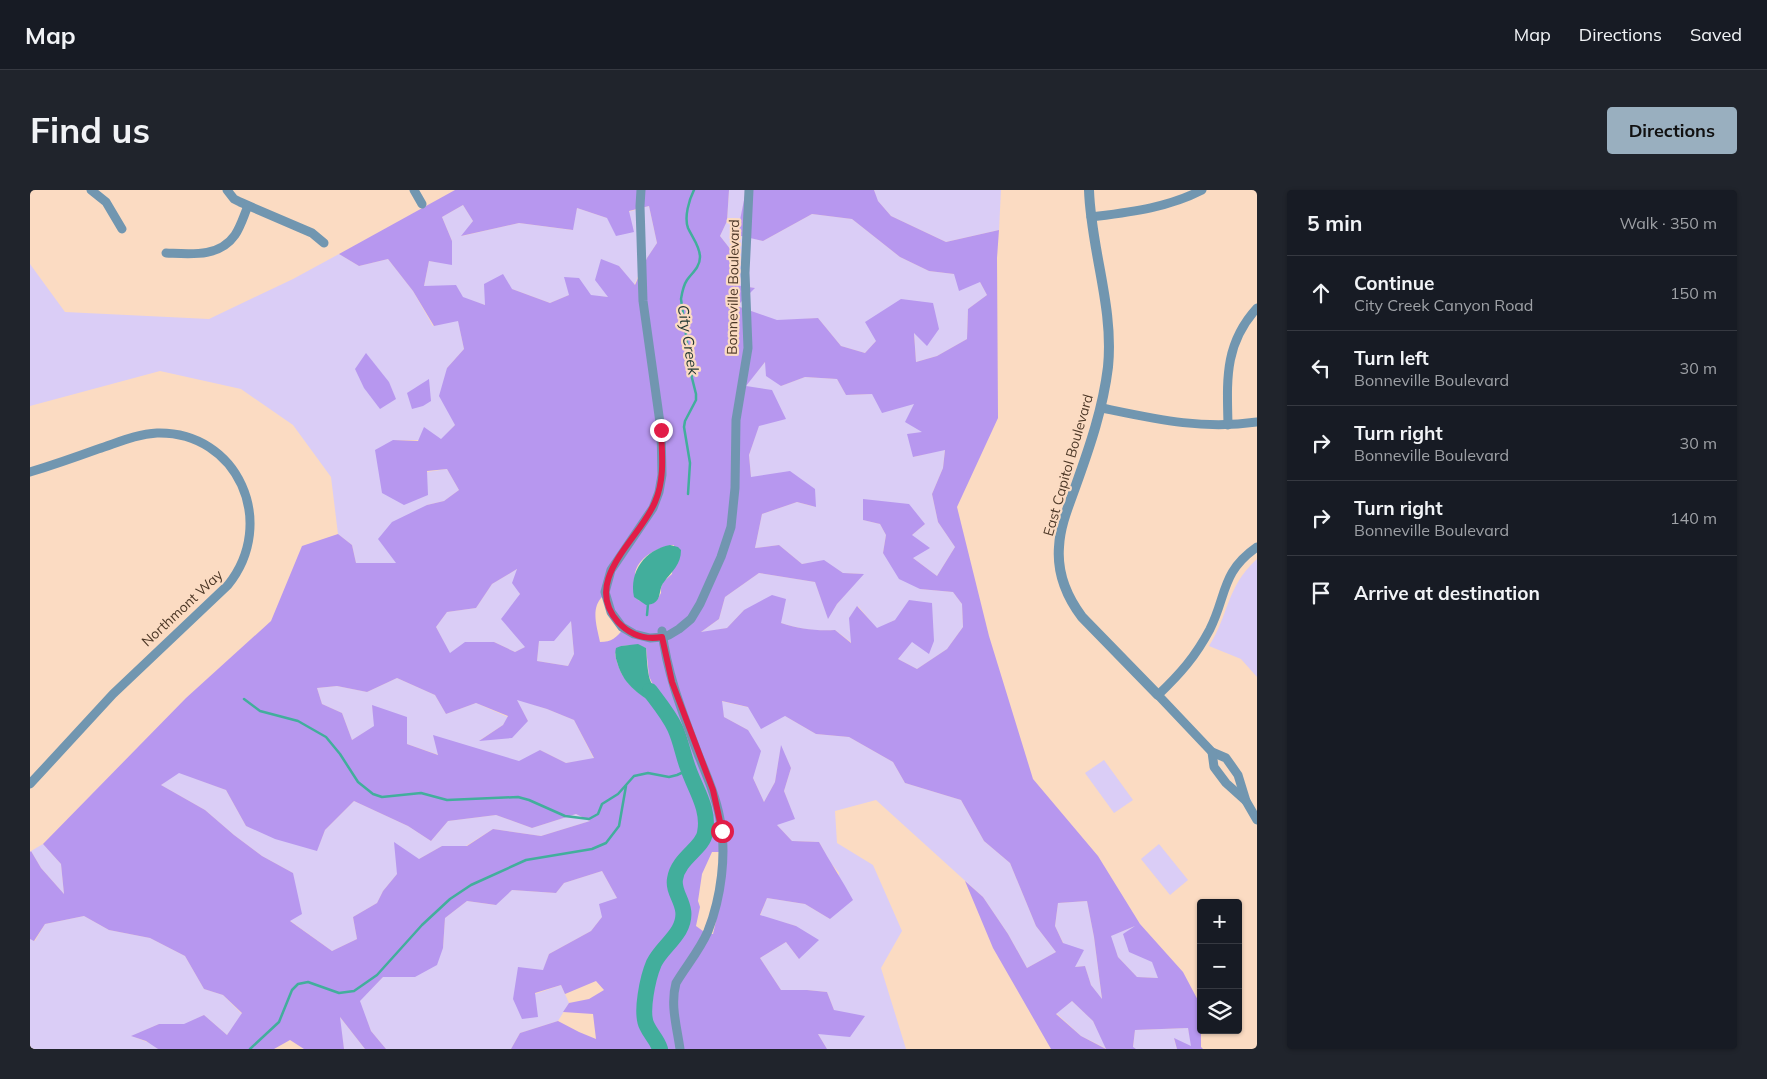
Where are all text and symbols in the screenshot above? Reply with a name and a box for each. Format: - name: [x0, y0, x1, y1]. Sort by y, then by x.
- text: Map: [25, 20, 76, 50]
- text: Map: [1514, 23, 1551, 46]
- text: Directions: [1579, 23, 1662, 46]
- text: Saved: [1690, 23, 1742, 46]
- button: Directions: [1607, 107, 1737, 154]
- text: Find us: [30, 108, 150, 152]
- text: 5 min: [1307, 210, 1362, 236]
- text: Walk · 350 m: [1619, 213, 1717, 233]
- street label: Bonneville Boulevard: [723, 219, 743, 355]
- text: Continue: [1354, 271, 1434, 295]
- icon: ahead: [1307, 279, 1335, 307]
- text: 150 m: [1670, 283, 1717, 303]
- text: City Creek Canyon Road: [1354, 295, 1533, 315]
- water label: City Creek: [674, 304, 704, 378]
- text: Turn left: [1354, 346, 1429, 370]
- icon: left: [1307, 354, 1335, 382]
- text: 30 m: [1680, 358, 1717, 378]
- text: Bonneville Boulevard: [1354, 370, 1509, 390]
- street label: East Capitol Boulevard: [1039, 392, 1097, 538]
- route end: [650, 419, 673, 442]
- text: Turn right: [1354, 421, 1443, 445]
- icon: right: [1307, 429, 1335, 457]
- text: 30 m: [1680, 433, 1717, 453]
- text: Bonneville Boulevard: [1354, 445, 1509, 465]
- text: Turn right: [1354, 496, 1443, 520]
- icon: right: [1307, 504, 1335, 532]
- text: 140 m: [1670, 508, 1717, 528]
- text: Bonneville Boulevard: [1354, 520, 1509, 540]
- street label: Northmont Way: [138, 565, 227, 650]
- icon: arrive: [1307, 579, 1335, 607]
- text: Arrive at destination: [1354, 581, 1540, 605]
- route start: [711, 820, 734, 843]
- map controls: [1197, 899, 1242, 1034]
- button: +: [1197, 899, 1242, 944]
- button: −: [1197, 944, 1242, 989]
- button: layers: [1197, 989, 1242, 1034]

